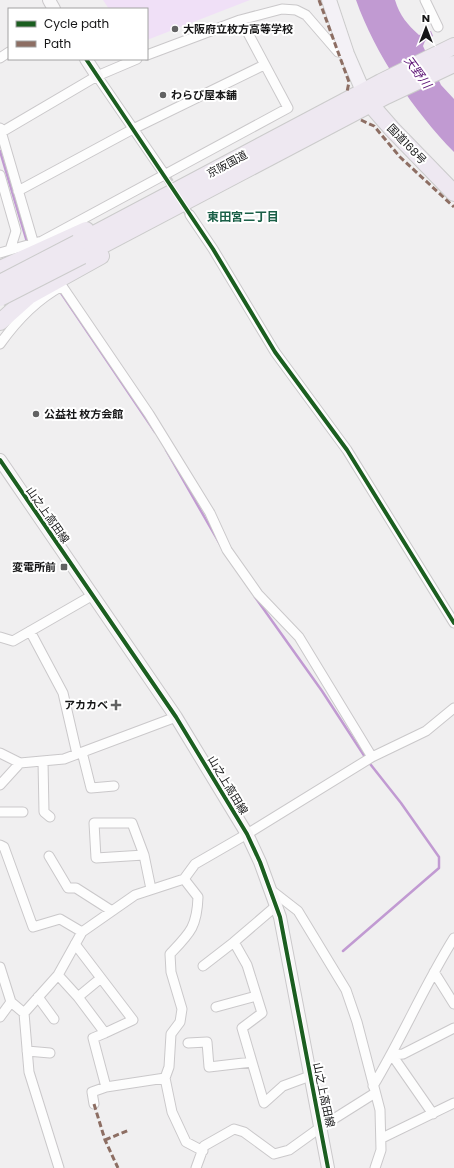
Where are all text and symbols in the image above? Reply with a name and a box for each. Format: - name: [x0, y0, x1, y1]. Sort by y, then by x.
- legend: [8, 8, 148, 60]
- north arrow: [406, 8, 446, 48]
- text: N: [422, 10, 430, 26]
- text: Cycle path: [44, 15, 109, 32]
- place label: 大阪府立枚方高等学校: [183, 21, 293, 37]
- marker: 大阪府立枚方高等学校: [170, 24, 180, 34]
- text: Path: [44, 35, 71, 52]
- water label: 天野川: [401, 52, 437, 93]
- place label: わらび屋本舗: [171, 87, 237, 103]
- marker: わらび屋本舗: [158, 90, 168, 100]
- street label: 国道168号: [384, 120, 430, 168]
- street label: 京阪国道: [204, 147, 250, 181]
- district label: 東田宮二丁目: [207, 208, 279, 225]
- place label: 公益社 枚方会館: [44, 406, 123, 422]
- marker: 公益社 枚方会館: [31, 409, 41, 419]
- street label: 山之上高田線: [23, 483, 73, 547]
- place label: 変電所前: [12, 559, 56, 575]
- marker: 変電所前: [59, 562, 69, 572]
- place label: アカカベ: [64, 697, 108, 713]
- marker: アカカベ: [111, 700, 121, 710]
- street label: 山之上高田線: [204, 753, 252, 817]
- street label: 山之上高田線: [309, 1061, 339, 1129]

